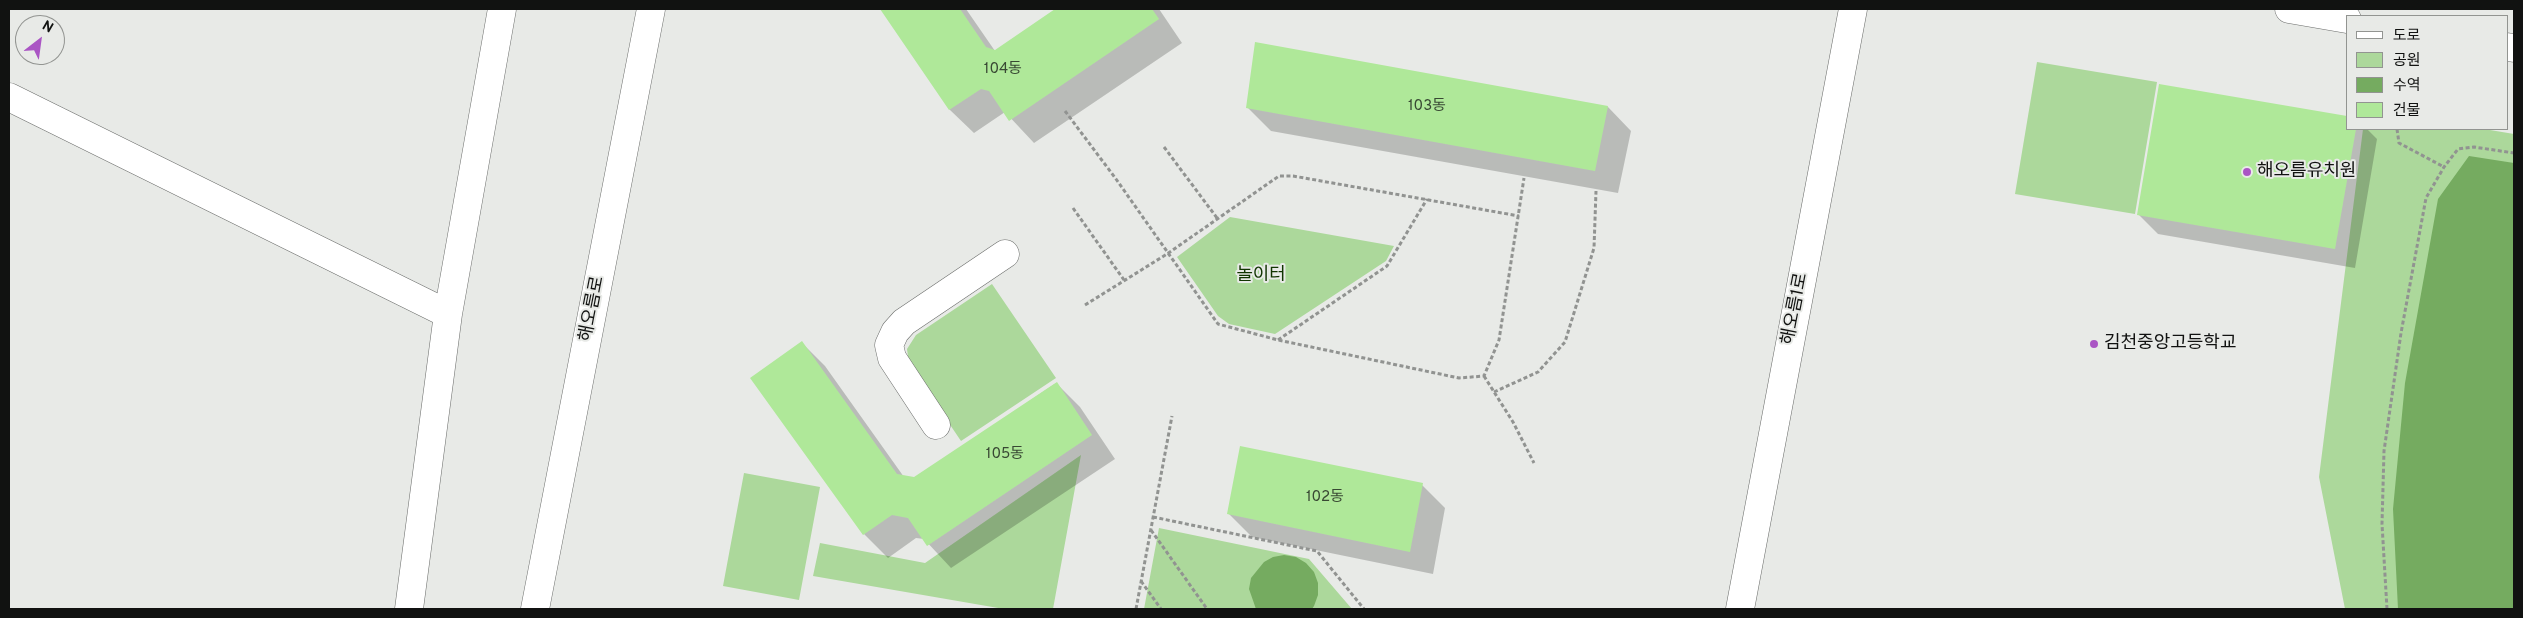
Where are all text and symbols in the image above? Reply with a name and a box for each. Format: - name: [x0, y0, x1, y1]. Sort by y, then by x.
- north arrow: [15, 15, 65, 65]
- legend: [2346, 15, 2508, 130]
- text: N: [39, 18, 56, 37]
- text: 도로: [2393, 27, 2421, 46]
- text: 공원: [2393, 52, 2421, 71]
- house number: 104동: [984, 61, 1022, 79]
- text: 수역: [2393, 77, 2421, 96]
- house number: 103동: [1408, 98, 1446, 116]
- text: 건물: [2393, 102, 2421, 121]
- place label: 해오름유치원: [2257, 161, 2356, 183]
- marker: 해오름유치원: [2241, 166, 2253, 178]
- park label: 놀이터: [1236, 265, 1286, 287]
- street label: 해오름1로: [1778, 271, 1814, 347]
- street label: 해오름로: [576, 274, 610, 344]
- place label: 김천중앙고등학교: [2104, 333, 2236, 355]
- marker: 김천중앙고등학교: [2088, 338, 2100, 350]
- house number: 105동: [986, 446, 1024, 464]
- house number: 102동: [1306, 489, 1344, 507]

